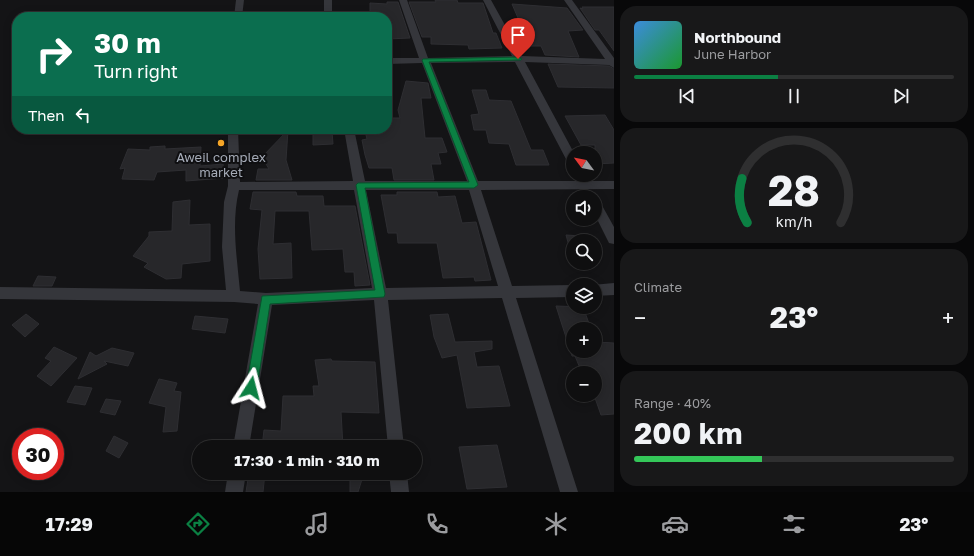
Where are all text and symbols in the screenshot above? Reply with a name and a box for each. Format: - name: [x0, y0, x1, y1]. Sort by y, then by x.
- pin: [501, 18, 535, 59]
- icon: arrive: [507, 24, 529, 46]
- text: 30 m: [94, 26, 161, 59]
- icon: right: [28, 28, 80, 80]
- text: Northbound: [694, 28, 781, 46]
- text: June Harbor: [694, 46, 771, 62]
- text: Turn right: [94, 60, 178, 82]
- icon: previous: [676, 85, 698, 107]
- icon: pause: [783, 85, 805, 107]
- icon: next: [890, 85, 912, 107]
- icon: left: [72, 104, 94, 126]
- text: Then: [28, 106, 64, 124]
- marker: Aweil complex market: [216, 138, 226, 148]
- north arrow: [566, 146, 602, 182]
- map controls: [566, 146, 602, 402]
- place label: Aweil complex market: [176, 149, 266, 180]
- text: 28: [768, 165, 820, 215]
- button: sound: [566, 190, 602, 226]
- text: km/h: [776, 213, 812, 230]
- button: search: [566, 234, 602, 270]
- button: layers: [566, 278, 602, 314]
- text: Climate: [634, 279, 682, 295]
- text: 23°: [770, 299, 818, 335]
- text: −: [634, 304, 646, 331]
- text: +: [942, 304, 954, 331]
- button: +: [566, 322, 602, 358]
- button: −: [566, 366, 602, 402]
- position arrow: [230, 367, 272, 409]
- text: Range · 40%: [634, 395, 711, 411]
- text: 200 km: [634, 415, 742, 451]
- speed limit sign: 30: [12, 428, 64, 480]
- text: 17:30 · 1 min · 310 m: [234, 451, 380, 469]
- icon: directions: [184, 510, 212, 538]
- icon: music: [303, 510, 331, 538]
- icon: phone: [423, 510, 451, 538]
- icon: climate: [542, 510, 570, 538]
- icon: car: [661, 510, 689, 538]
- icon: filters: [780, 510, 808, 538]
- text: 17:29: [46, 513, 93, 535]
- text: 23°: [899, 513, 928, 535]

